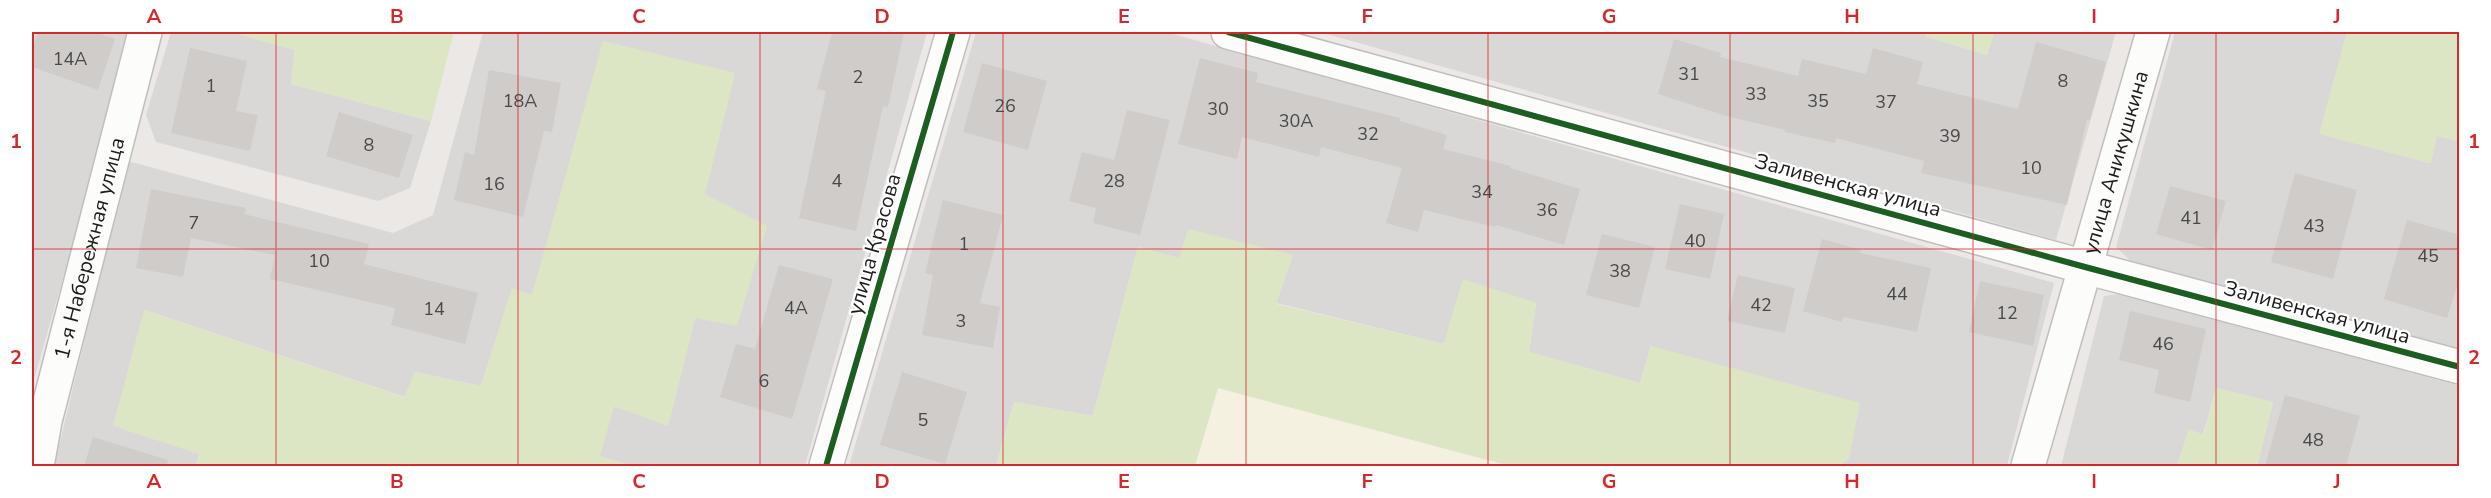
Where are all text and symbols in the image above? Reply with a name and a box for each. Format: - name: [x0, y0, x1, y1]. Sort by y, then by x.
- text: A: [147, 3, 162, 30]
- text: B: [390, 3, 404, 30]
- text: C: [632, 3, 646, 30]
- text: D: [874, 3, 890, 30]
- text: E: [1118, 3, 1130, 30]
- text: F: [1361, 3, 1373, 30]
- text: G: [1602, 3, 1616, 30]
- text: H: [1844, 3, 1860, 30]
- text: I: [2091, 3, 2097, 30]
- text: J: [2332, 3, 2341, 30]
- house number: 14А: [53, 47, 87, 71]
- house number: 31: [1678, 62, 1700, 86]
- house number: 2: [853, 65, 863, 89]
- street label: улица Аникушкина: [2076, 67, 2155, 257]
- house number: 8: [2058, 69, 2068, 93]
- house number: 1: [206, 74, 216, 98]
- house number: 33: [1745, 82, 1767, 106]
- house number: 18А: [503, 89, 537, 113]
- house number: 35: [1807, 89, 1829, 113]
- house number: 37: [1875, 90, 1897, 114]
- house number: 26: [994, 94, 1016, 118]
- house number: 30: [1207, 97, 1229, 121]
- house number: 30А: [1279, 109, 1313, 133]
- house number: 32: [1357, 122, 1379, 146]
- house number: 39: [1939, 124, 1961, 148]
- text: 1: [10, 128, 22, 155]
- text: 1: [2468, 128, 2480, 155]
- house number: 8: [364, 133, 374, 157]
- street label: 1-я Набережная улица: [47, 134, 131, 362]
- street label: Заливенская улица: [1752, 147, 1944, 223]
- house number: 10: [2020, 156, 2042, 180]
- house number: 4: [832, 169, 843, 193]
- house number: 28: [1103, 169, 1125, 193]
- street label: улица Красова: [840, 170, 908, 318]
- house number: 16: [483, 172, 505, 196]
- house number: 34: [1471, 180, 1493, 204]
- house number: 36: [1536, 198, 1558, 222]
- house number: 41: [2180, 206, 2202, 230]
- house number: 7: [189, 211, 199, 235]
- house number: 43: [2303, 214, 2325, 238]
- house number: 40: [1684, 229, 1706, 253]
- house number: 1: [959, 232, 969, 256]
- house number: 45: [2417, 244, 2439, 268]
- house number: 10: [308, 249, 330, 273]
- house number: 38: [1609, 259, 1631, 283]
- street label: Заливенская улица: [2221, 274, 2413, 350]
- house number: 44: [1886, 282, 1908, 306]
- house number: 42: [1750, 293, 1772, 317]
- house number: 4А: [784, 296, 808, 320]
- house number: 14: [423, 297, 445, 321]
- house number: 12: [1996, 301, 2018, 325]
- house number: 3: [956, 309, 966, 333]
- house number: 46: [2152, 332, 2174, 356]
- text: 2: [10, 344, 22, 371]
- text: 2: [2468, 344, 2480, 371]
- house number: 6: [759, 369, 769, 393]
- house number: 5: [918, 408, 928, 432]
- house number: 48: [2302, 428, 2324, 452]
- text: A: [147, 468, 162, 495]
- text: B: [390, 468, 404, 495]
- text: C: [632, 468, 646, 495]
- text: D: [874, 468, 890, 495]
- text: E: [1118, 468, 1130, 495]
- text: F: [1361, 468, 1373, 495]
- text: G: [1602, 468, 1616, 495]
- text: H: [1844, 468, 1860, 495]
- text: I: [2091, 468, 2097, 495]
- text: J: [2332, 468, 2341, 495]

